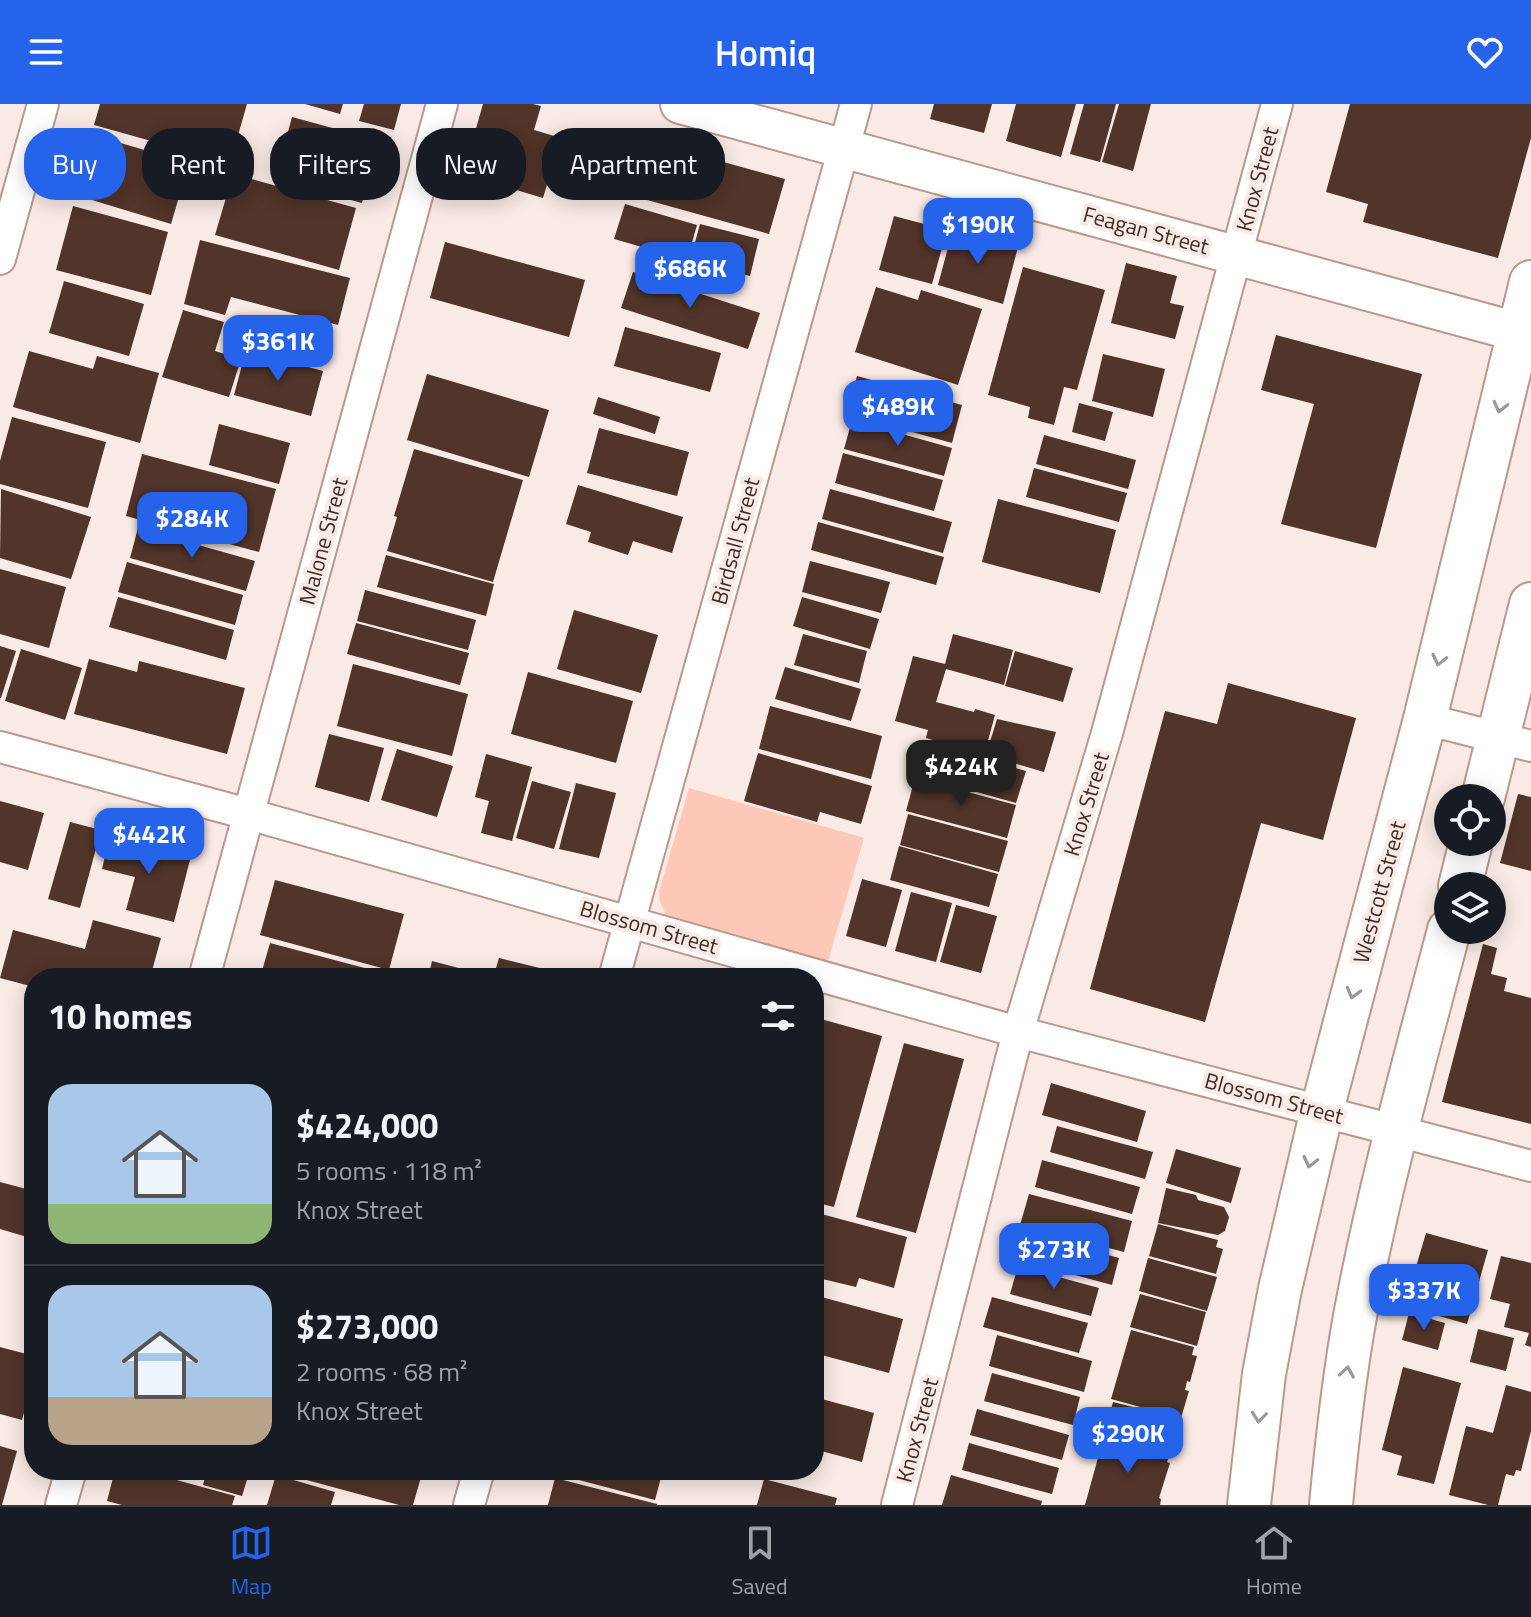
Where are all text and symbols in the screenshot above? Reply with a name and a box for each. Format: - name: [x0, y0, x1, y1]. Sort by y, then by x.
- text: Homiq: [715, 25, 816, 80]
- icon: menu: [24, 30, 68, 74]
- icon: heart: [1463, 30, 1507, 74]
- street label: Knox Street: [1227, 123, 1287, 235]
- chip: Buy: [24, 128, 126, 200]
- chip: Rent: [142, 128, 254, 200]
- chip: Filters: [270, 128, 400, 200]
- chip: New: [416, 128, 526, 200]
- chip: Apartment: [542, 128, 725, 200]
- street label: Feagan Street: [1079, 197, 1213, 263]
- pin: $190K: [922, 198, 1034, 266]
- text: $190K: [941, 204, 1015, 243]
- pin: $686K: [634, 242, 746, 310]
- text: $686K: [653, 248, 727, 287]
- pin: $361K: [222, 315, 334, 383]
- text: $361K: [241, 321, 315, 360]
- pin: $489K: [842, 380, 954, 448]
- text: $489K: [861, 386, 935, 425]
- one-way arrow: [1492, 400, 1509, 414]
- street label: Malone Street: [290, 473, 356, 609]
- street label: Birdsall Street: [702, 473, 768, 608]
- pin: $284K: [136, 492, 248, 560]
- text: $284K: [155, 498, 229, 537]
- one-way arrow: [1431, 653, 1448, 667]
- pin: $424K: [905, 740, 1017, 808]
- text: $424K: [924, 746, 998, 785]
- street label: Knox Street: [1054, 748, 1118, 860]
- map controls: [1434, 784, 1506, 944]
- button: locate: [1434, 784, 1506, 856]
- pin: $442K: [93, 808, 205, 876]
- text: $442K: [112, 814, 186, 853]
- street label: Westcott Street: [1344, 817, 1414, 967]
- button: layers: [1434, 872, 1506, 944]
- street label: Blossom Street: [576, 891, 722, 963]
- one-way arrow: [1345, 986, 1362, 1000]
- text: 10 homes: [48, 990, 192, 1042]
- icon: filters: [756, 994, 800, 1038]
- street label: Blossom Street: [1201, 1063, 1347, 1133]
- text: $424,000: [296, 1099, 438, 1151]
- icon: home: [112, 1116, 208, 1212]
- text: 5 rooms · 118 m²: [296, 1151, 482, 1190]
- one-way arrow: [1302, 1155, 1319, 1169]
- text: Knox Street: [296, 1190, 423, 1229]
- pin: $273K: [998, 1223, 1110, 1291]
- text: $273K: [1017, 1229, 1091, 1268]
- pin: $337K: [1368, 1264, 1480, 1332]
- text: $337K: [1387, 1270, 1461, 1309]
- text: $273,000: [296, 1300, 438, 1352]
- icon: home: [112, 1317, 208, 1413]
- text: 2 rooms · 68 m²: [296, 1352, 467, 1391]
- one-way arrow: [1338, 1365, 1355, 1379]
- street label: Knox Street: [887, 1374, 947, 1486]
- text: Knox Street: [296, 1391, 423, 1430]
- pin: $290K: [1072, 1407, 1184, 1475]
- one-way arrow: [1250, 1411, 1267, 1424]
- text: $290K: [1091, 1413, 1165, 1452]
- tab: Map: [229, 1521, 273, 1603]
- tab: Saved: [732, 1521, 788, 1603]
- tab: Home: [1246, 1521, 1302, 1603]

